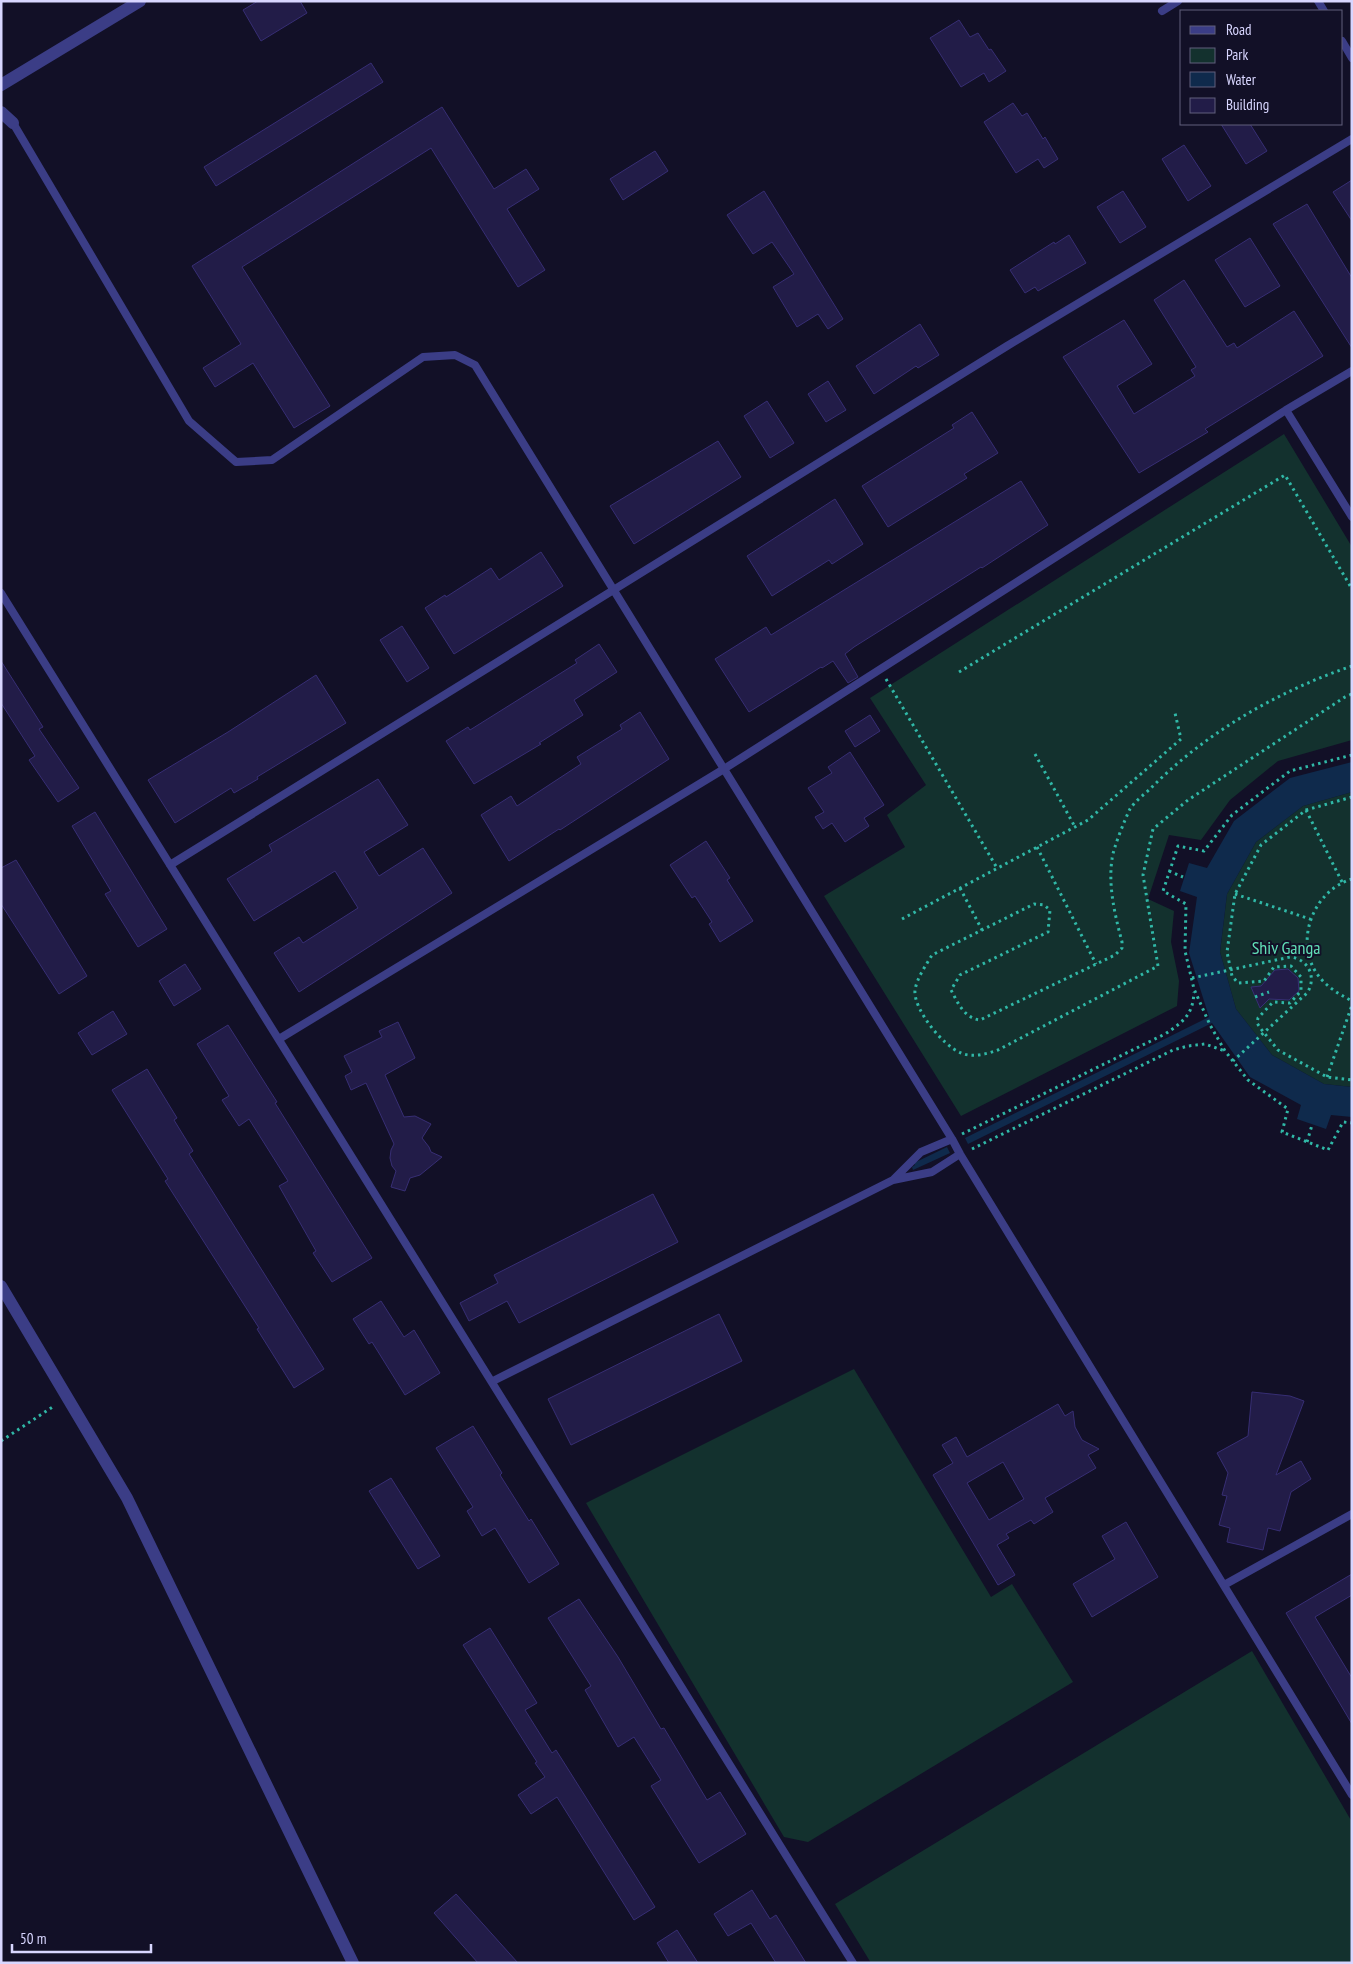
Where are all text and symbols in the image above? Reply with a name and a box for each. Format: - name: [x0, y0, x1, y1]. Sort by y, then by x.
- legend: [1180, 10, 1343, 125]
- text: Road: [1226, 20, 1252, 39]
- text: Park: [1226, 45, 1248, 64]
- text: Water: [1226, 70, 1257, 89]
- text: Building: [1226, 95, 1269, 114]
- park label: Shiv Ganga: [1252, 936, 1320, 959]
- scale bar: [12, 1922, 151, 1954]
- text: 50 m: [20, 1929, 46, 1948]

